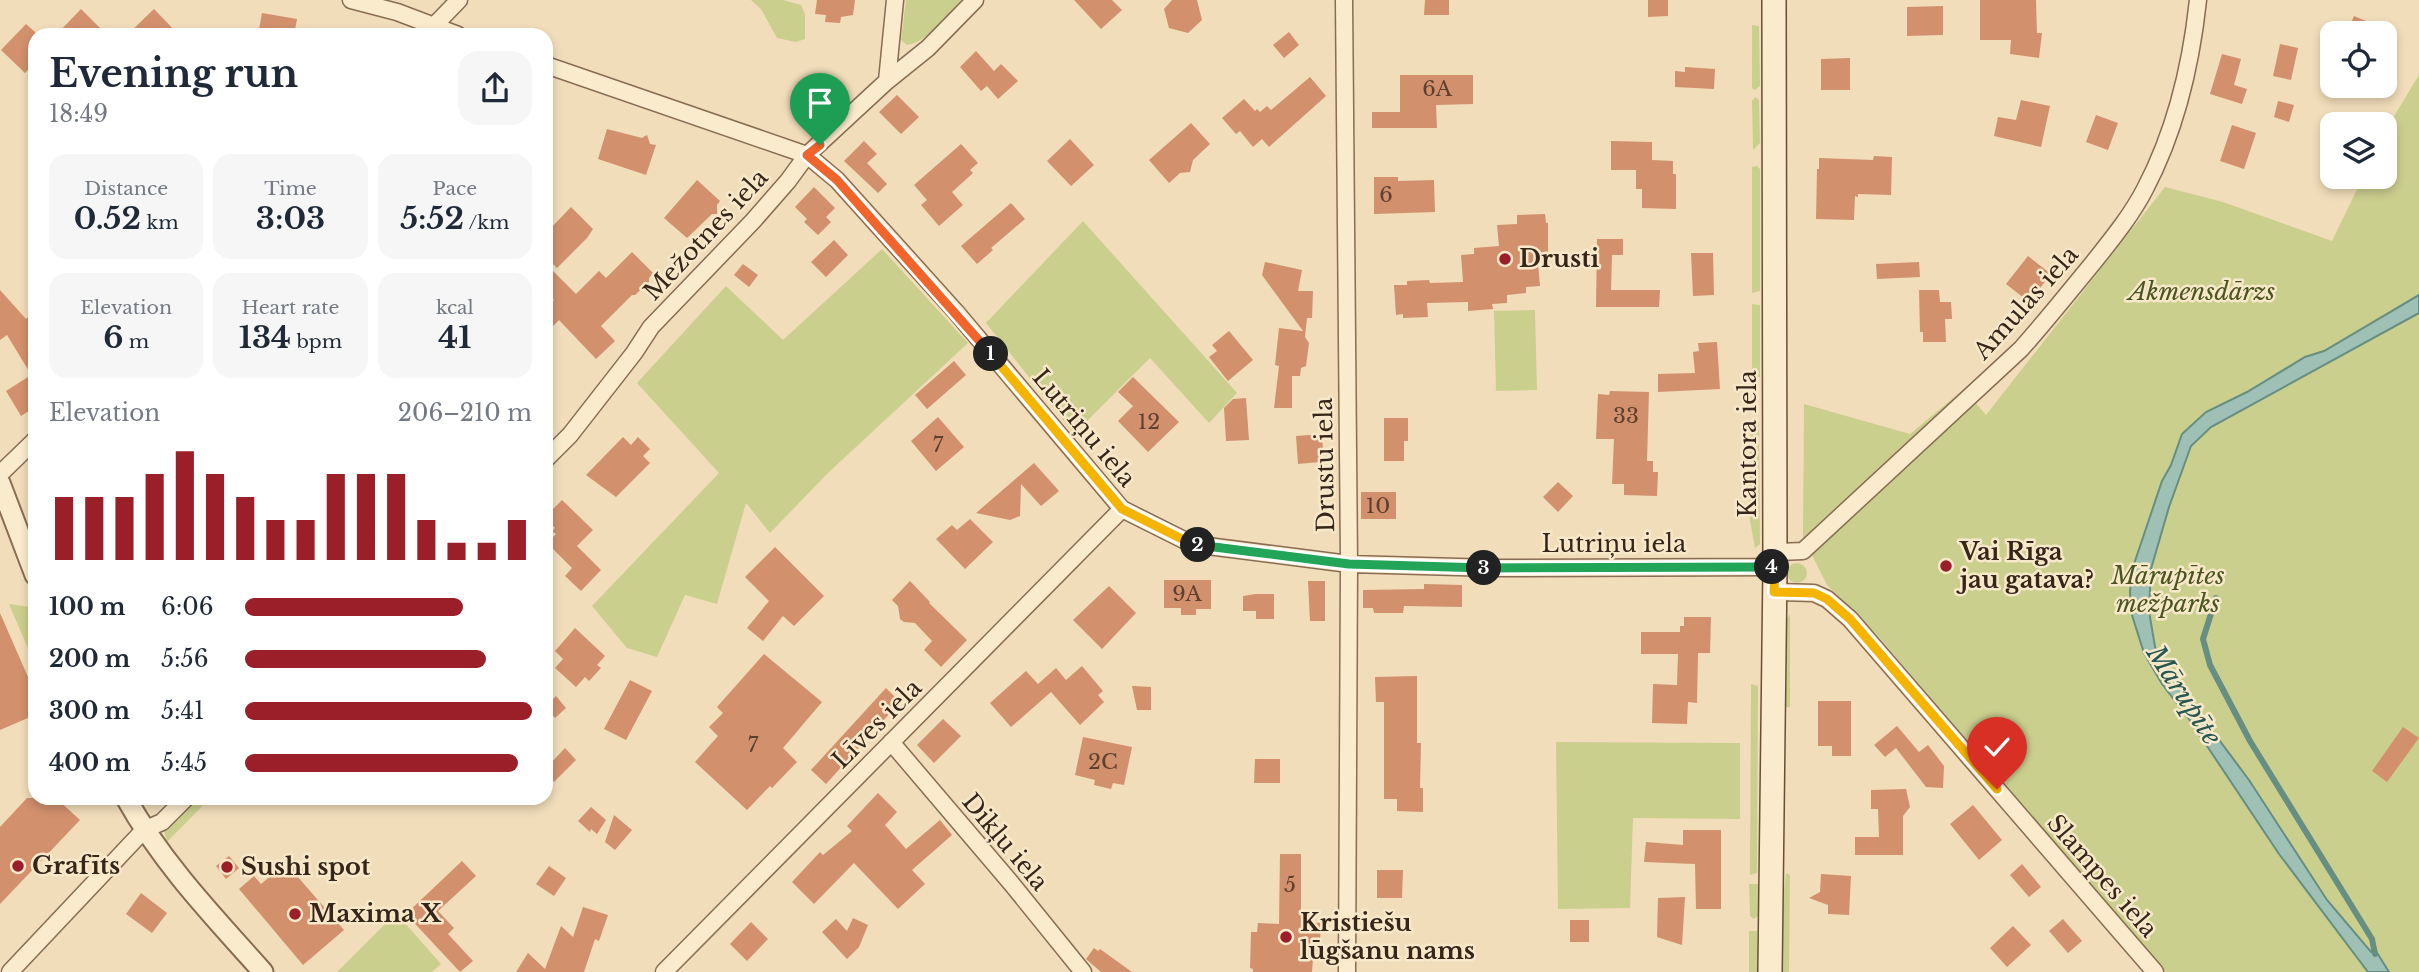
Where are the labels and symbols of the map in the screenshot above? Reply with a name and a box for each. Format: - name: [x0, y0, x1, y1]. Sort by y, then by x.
- pin: [790, 73, 850, 145]
- house number: 6A: [1422, 76, 1453, 102]
- street label: Mežotnes iela: [638, 163, 774, 306]
- house number: 6: [1379, 182, 1393, 208]
- street label: Amulas iela: [1967, 240, 2084, 366]
- place label: Drusti: [1519, 244, 1599, 273]
- marker: Drusti: [1497, 251, 1513, 267]
- park label: Akmensdārzs: [2126, 277, 2275, 306]
- pin: 1: [974, 336, 1009, 372]
- street label: Lutriņu iela: [1027, 363, 1142, 493]
- street label: Kantora iela: [1733, 369, 1762, 518]
- street label: Drustu iela: [1309, 397, 1340, 533]
- house number: 33: [1613, 403, 1639, 429]
- house number: 12: [1138, 409, 1160, 435]
- house number: 7: [933, 432, 944, 458]
- house number: 10: [1366, 493, 1390, 519]
- pin: 2: [1180, 528, 1216, 562]
- street label: Lutriņu iela: [1542, 529, 1687, 558]
- place label: Vai Rīga jau gatava?: [1956, 537, 2094, 594]
- pin: 3: [1466, 550, 1502, 586]
- pin: 4: [1754, 550, 1790, 584]
- marker: Vai Rīga jau gatava?: [1938, 558, 1954, 574]
- park label: Mārupītes mežparks: [2110, 561, 2225, 618]
- house number: 9A: [1172, 581, 1202, 607]
- water label: Mārupīte: [2139, 638, 2228, 751]
- street label: Līves iela: [826, 673, 928, 774]
- pin: [1967, 717, 2027, 789]
- house number: 7: [748, 732, 759, 758]
- house number: 2C: [1088, 749, 1118, 775]
- street label: Dikļu iela: [956, 787, 1055, 897]
- street label: Slampes iela: [2041, 808, 2164, 944]
- place label: Grafīts: [32, 851, 120, 880]
- place label: Sushi spot: [241, 852, 371, 881]
- marker: Grafīts: [10, 858, 26, 874]
- marker: Sushi spot: [219, 859, 235, 875]
- house number: 5: [1284, 872, 1296, 898]
- place label: Maxima X: [309, 899, 442, 928]
- marker: Maxima X: [287, 906, 303, 922]
- place label: Kristiešu lūgšanu nams: [1300, 908, 1475, 965]
- marker: Kristiešu lūgšanu nams: [1278, 929, 1294, 945]

